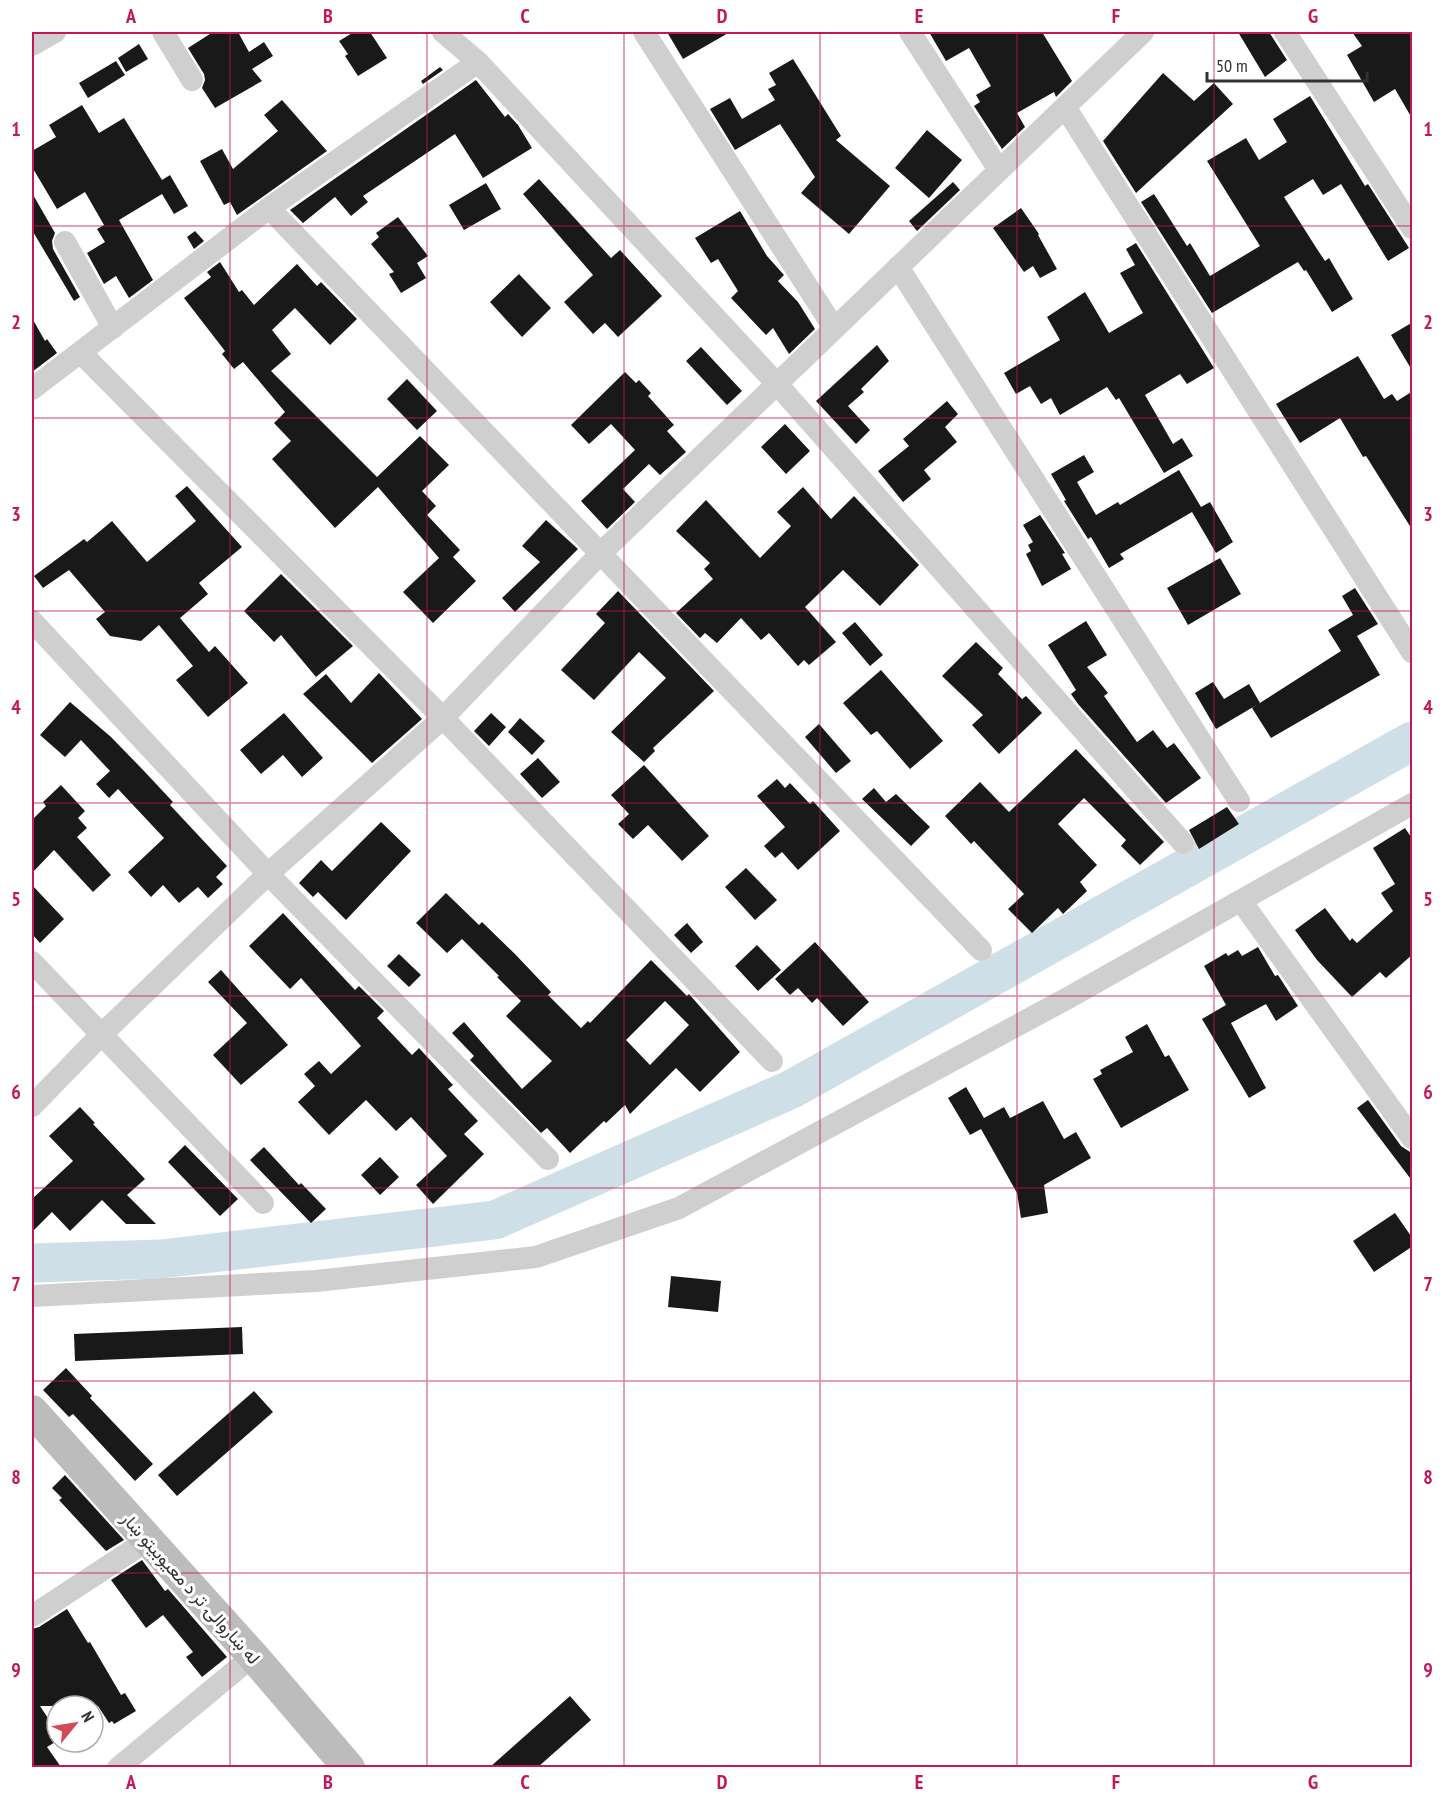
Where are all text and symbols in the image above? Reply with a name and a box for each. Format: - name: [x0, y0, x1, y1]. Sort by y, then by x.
- text: A: [125, 3, 137, 29]
- text: B: [323, 3, 333, 29]
- text: C: [520, 3, 530, 29]
- text: D: [717, 3, 728, 29]
- text: E: [915, 3, 923, 29]
- text: F: [1112, 3, 1120, 29]
- text: G: [1308, 3, 1318, 29]
- scale bar: [1207, 45, 1368, 83]
- text: 50 m: [1216, 54, 1248, 77]
- text: 1: [11, 116, 21, 142]
- text: 1: [1423, 116, 1433, 142]
- text: 2: [11, 309, 21, 335]
- text: 2: [1423, 309, 1433, 335]
- text: 3: [11, 501, 21, 527]
- text: 3: [1423, 501, 1433, 527]
- text: 4: [11, 694, 21, 720]
- text: 4: [1423, 694, 1433, 720]
- text: 5: [11, 886, 21, 912]
- text: 5: [1423, 886, 1433, 912]
- text: 6: [11, 1079, 21, 1105]
- text: 6: [1423, 1079, 1433, 1105]
- text: 7: [11, 1271, 21, 1297]
- text: 7: [1423, 1271, 1433, 1297]
- text: 8: [11, 1464, 21, 1490]
- text: 8: [1423, 1464, 1433, 1490]
- street label: له ښاروالۍ تر د معیوبیتو ښار: [116, 1506, 265, 1669]
- text: 9: [11, 1657, 21, 1683]
- text: 9: [1423, 1657, 1433, 1683]
- north arrow: [45, 1694, 105, 1754]
- text: N: [77, 1708, 99, 1725]
- text: A: [125, 1769, 137, 1795]
- text: B: [323, 1769, 333, 1795]
- text: C: [520, 1769, 530, 1795]
- text: D: [717, 1769, 728, 1795]
- text: E: [915, 1769, 923, 1795]
- text: F: [1112, 1769, 1120, 1795]
- text: G: [1308, 1769, 1318, 1795]

